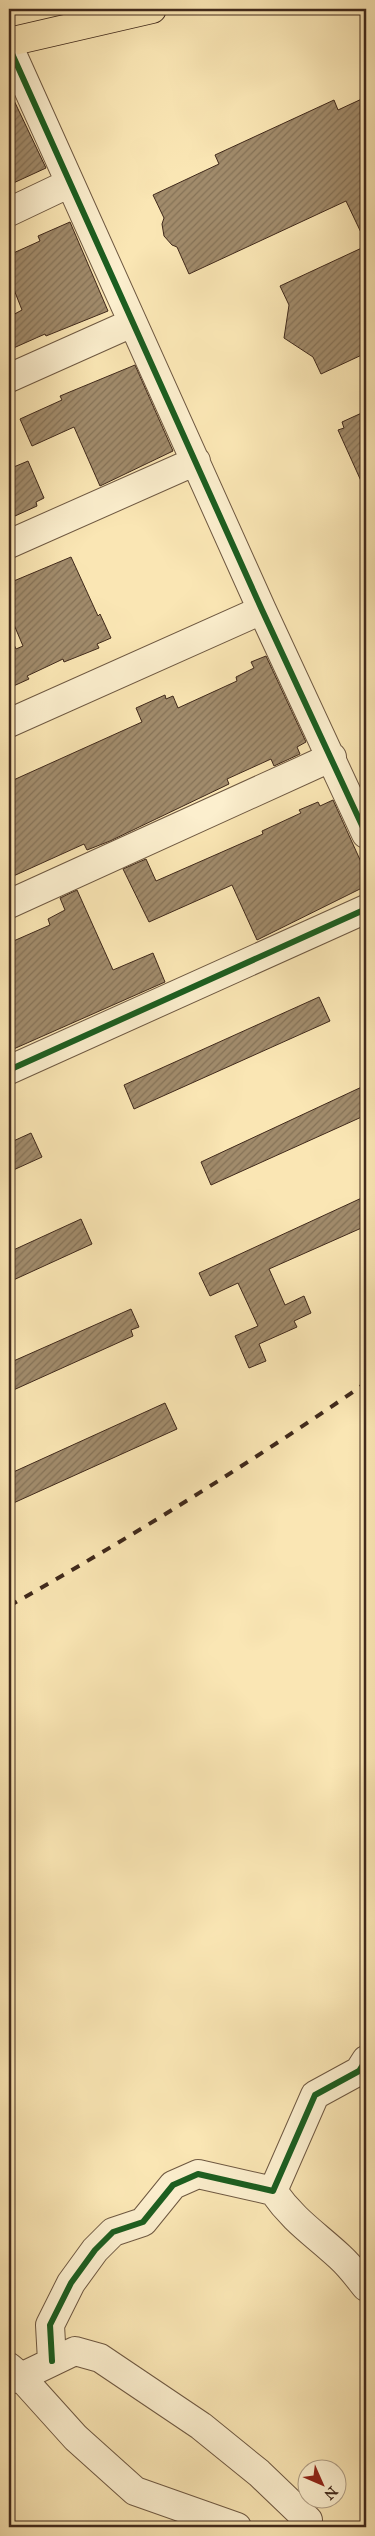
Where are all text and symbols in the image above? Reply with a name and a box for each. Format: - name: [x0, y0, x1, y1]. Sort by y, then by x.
- north arrow: [298, 2458, 348, 2508]
- text: N: [321, 2483, 341, 2503]

